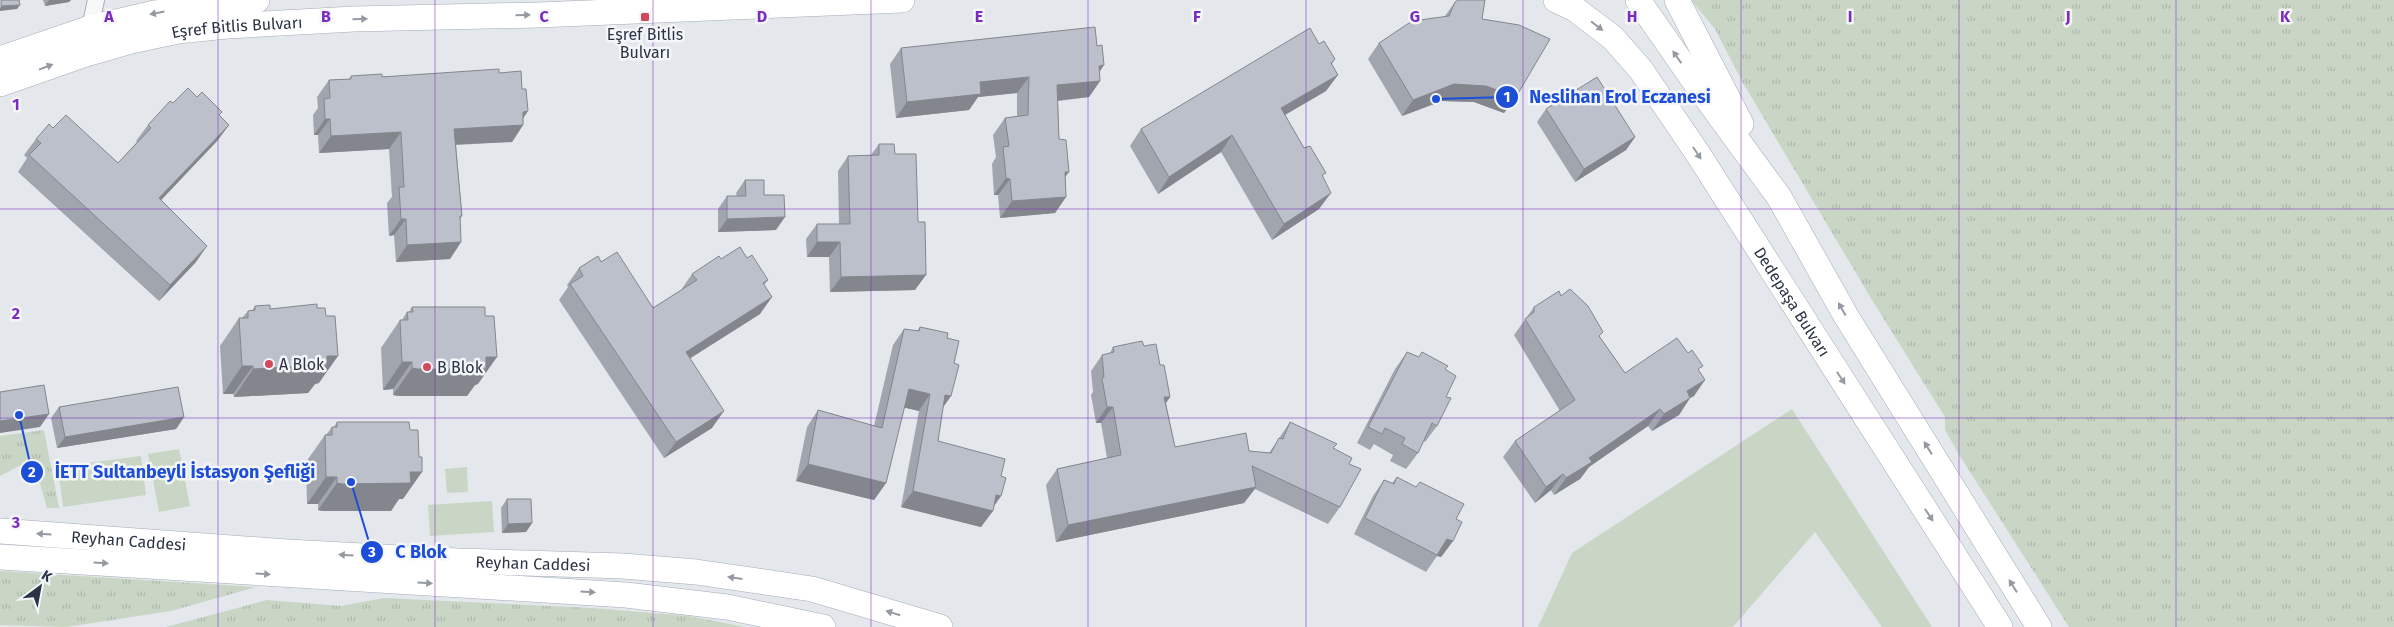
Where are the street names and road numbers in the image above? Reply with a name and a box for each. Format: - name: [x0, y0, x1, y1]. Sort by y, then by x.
- street label: Eşref Bitlis Bulvarı: [169, 12, 303, 42]
- street label: Dedepaşa Bulvarı: [1750, 243, 1834, 360]
- street label: Reyhan Caddesi: [71, 527, 187, 554]
- street label: Reyhan Caddesi: [475, 552, 591, 575]

